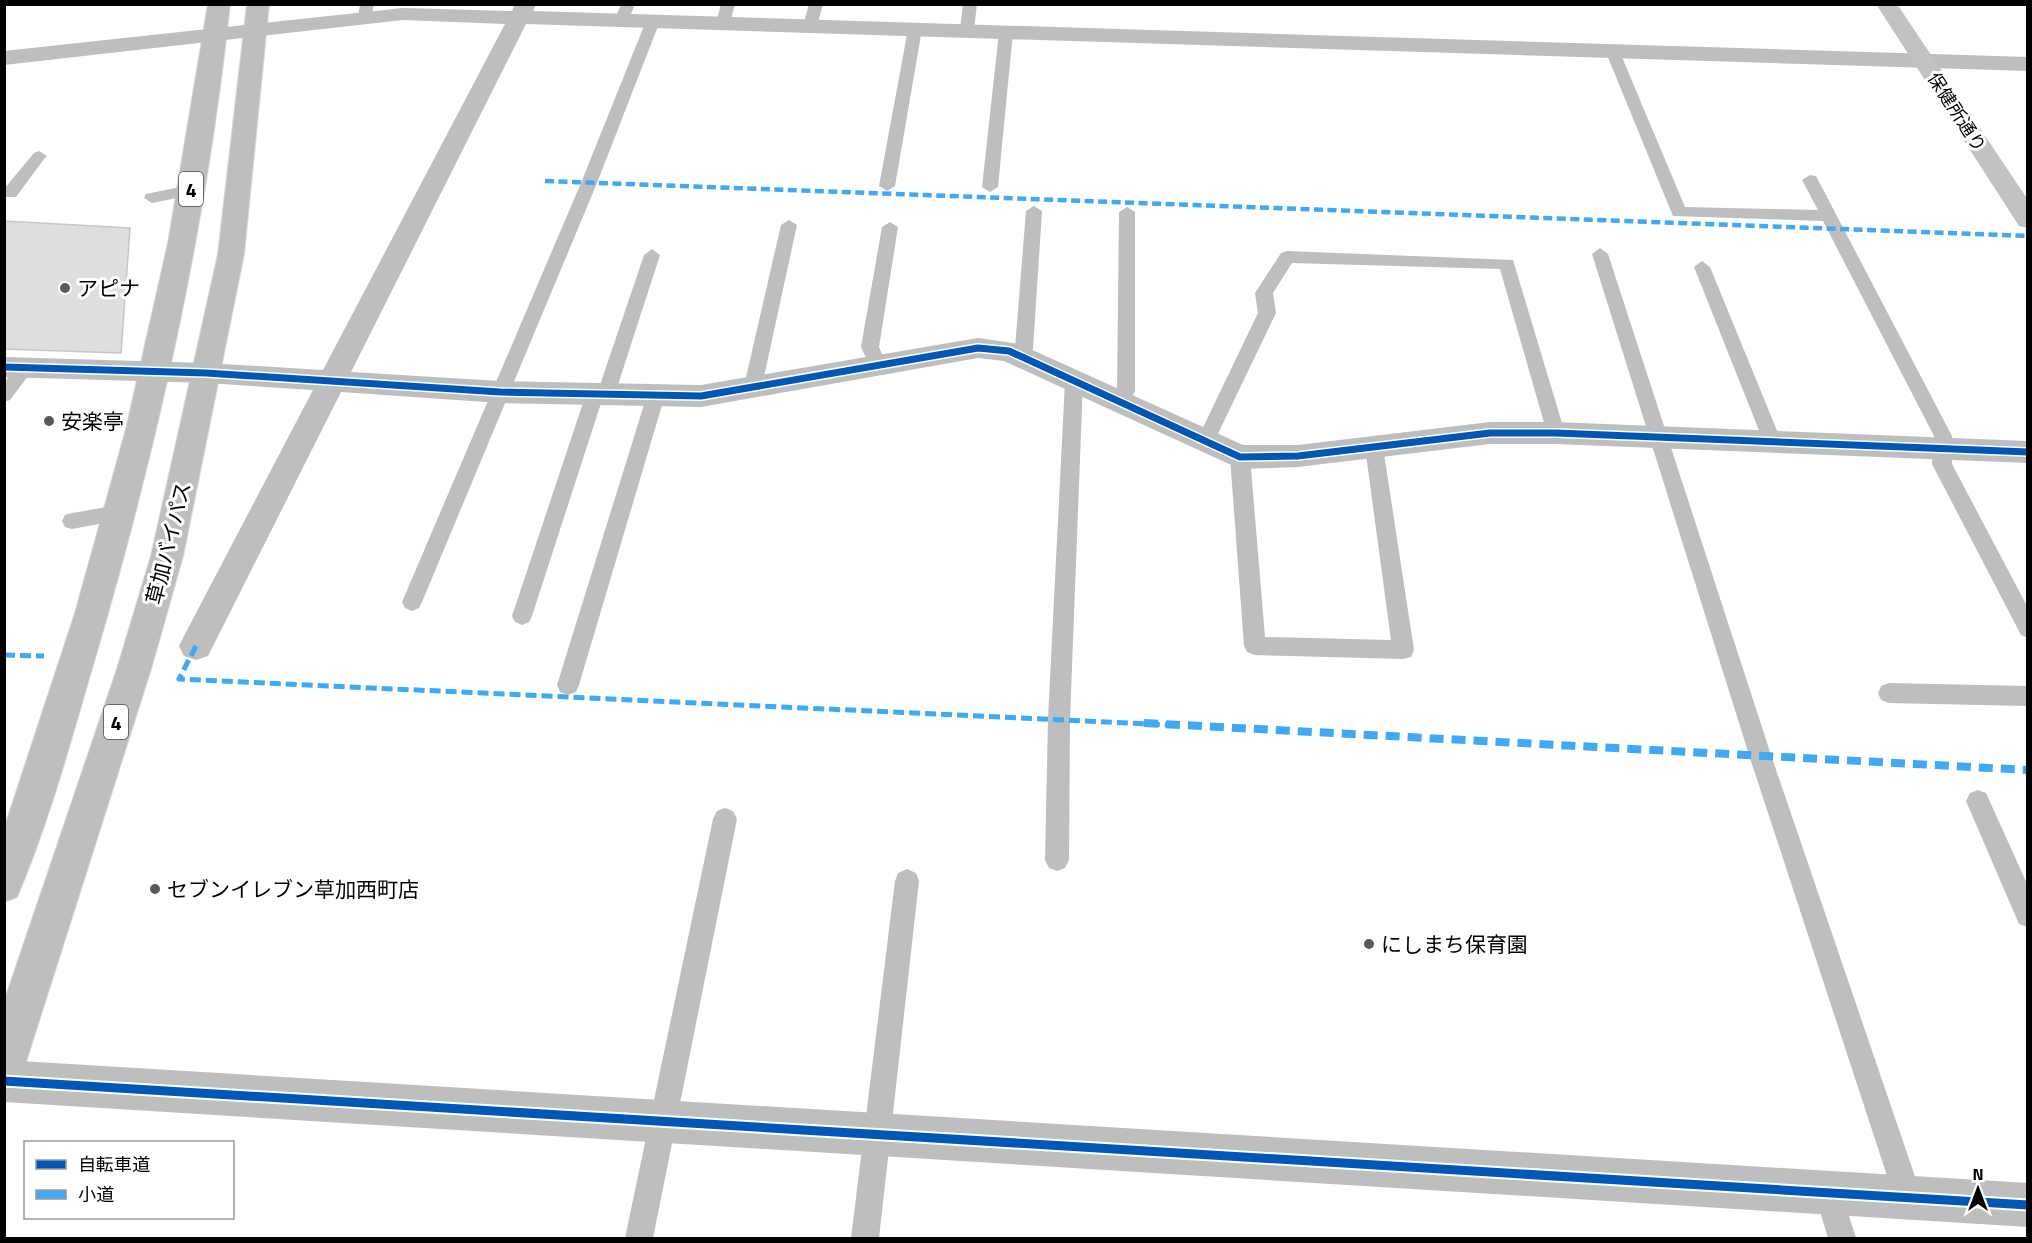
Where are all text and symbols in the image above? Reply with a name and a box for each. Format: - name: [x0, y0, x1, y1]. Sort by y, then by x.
- street label: 保健所通り: [1921, 67, 1993, 157]
- road number: 4: [179, 172, 203, 206]
- place label: アピナ: [77, 272, 140, 304]
- marker: アピナ: [58, 281, 72, 295]
- place label: 安楽亭: [61, 405, 124, 437]
- marker: 安楽亭: [42, 414, 56, 428]
- street label: 草加バイパス: [137, 478, 199, 608]
- road number: 4: [104, 705, 128, 739]
- place label: セブンイレブン草加西町店: [167, 873, 419, 905]
- marker: セブンイレブン草加西町店: [148, 882, 162, 896]
- place label: にしまち保育園: [1381, 928, 1528, 960]
- marker: にしまち保育園: [1362, 937, 1376, 951]
- legend: [24, 1141, 234, 1219]
- text: 自転車道: [78, 1151, 150, 1178]
- north arrow: [1948, 1159, 2008, 1219]
- text: N: [1972, 1162, 1984, 1186]
- text: 小道: [78, 1181, 114, 1208]

